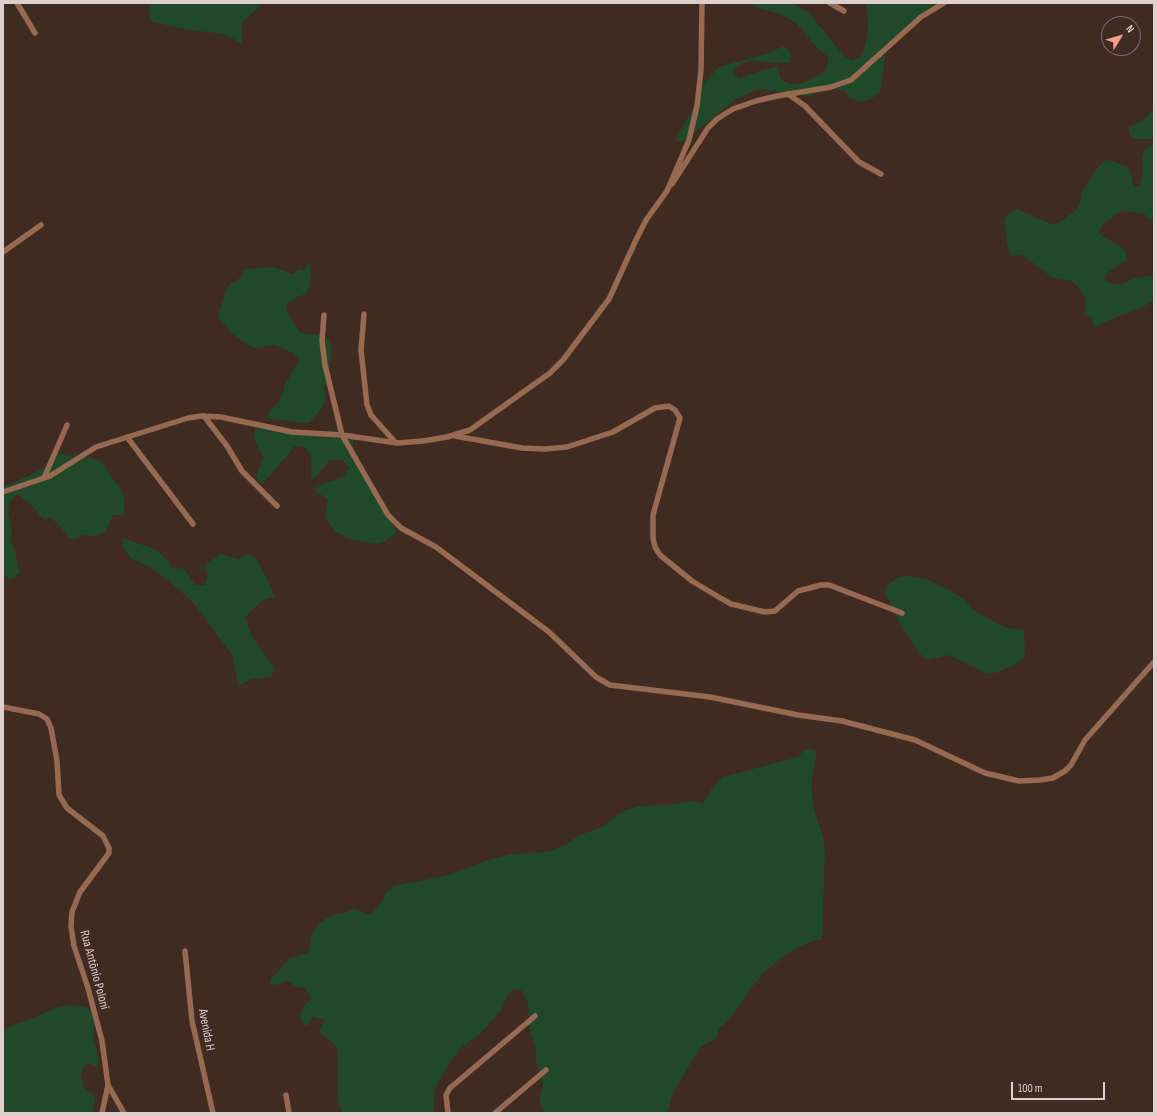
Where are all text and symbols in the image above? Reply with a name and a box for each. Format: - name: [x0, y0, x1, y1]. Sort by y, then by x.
- north arrow: [1101, 16, 1141, 56]
- text: N: [1123, 23, 1137, 35]
- street label: Rua Antônio Poloni: [76, 929, 112, 1011]
- street label: Avenida H: [194, 1008, 218, 1052]
- scale bar: [1013, 1074, 1107, 1100]
- text: 100 m: [1018, 1081, 1043, 1096]

